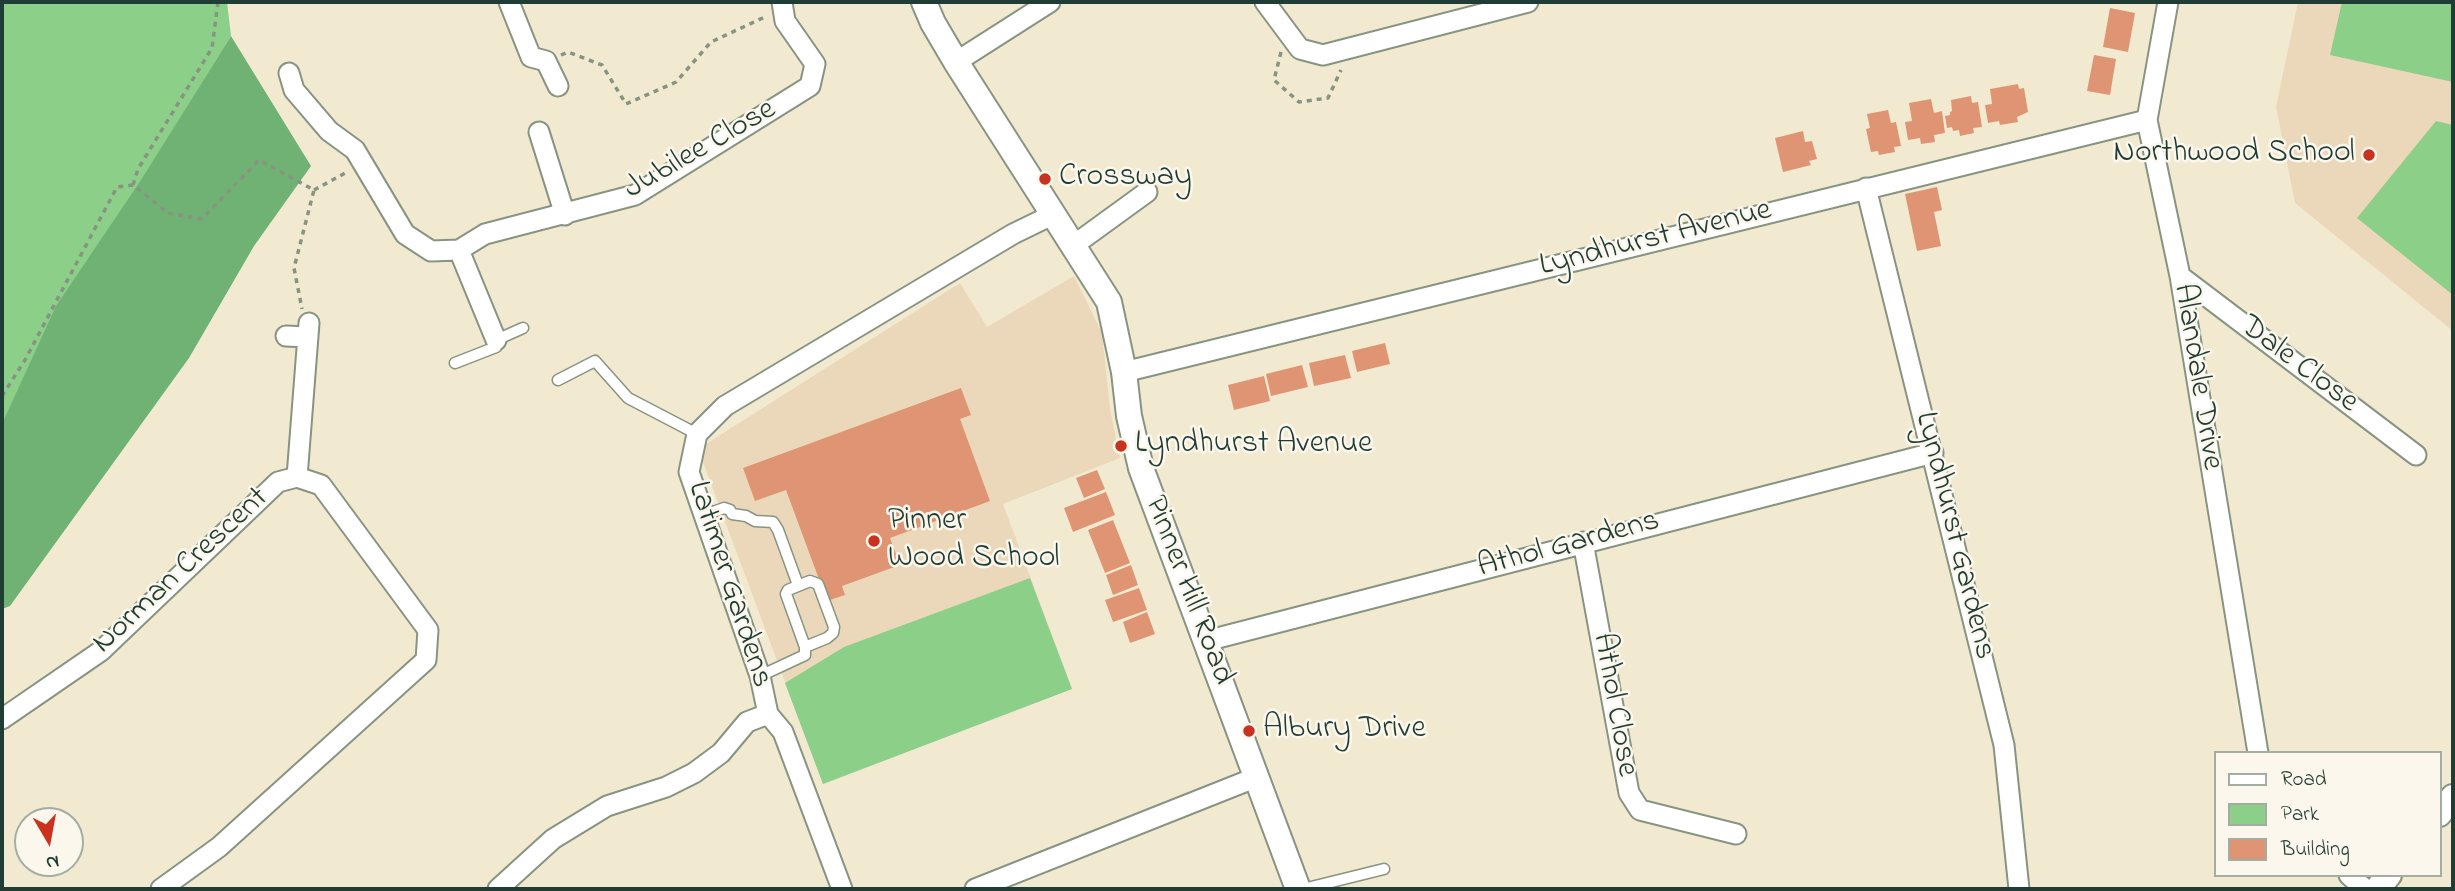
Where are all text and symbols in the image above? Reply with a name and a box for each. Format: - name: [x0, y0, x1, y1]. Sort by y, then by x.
- street label: Jubilee Close: [618, 92, 784, 210]
- place label: Northwood School: [2113, 136, 2355, 174]
- marker: Northwood School: [2361, 147, 2377, 163]
- place label: Crossway: [1059, 160, 1192, 198]
- marker: Crossway: [1037, 171, 1053, 187]
- street label: Lyndhurst Avenue: [1536, 193, 1776, 287]
- street label: Alandale Drive: [2162, 281, 2230, 473]
- street label: Dale Close: [2231, 309, 2365, 423]
- street label: Lyndhurst Gardens: [1904, 408, 2002, 664]
- place label: Lyndhurst Avenue: [1135, 427, 1372, 465]
- marker: Lyndhurst Avenue: [1113, 438, 1129, 454]
- street label: Latimer Gardens: [677, 477, 779, 693]
- street label: Norman Crescent: [86, 480, 278, 664]
- street label: Pinner Hill Road: [1133, 491, 1241, 691]
- street label: Athol Gardens: [1474, 503, 1664, 589]
- place label: Pinner Wood School: [888, 504, 1060, 579]
- marker: Pinner Wood School: [866, 533, 882, 549]
- street label: Athol Close: [1582, 630, 1644, 780]
- place label: Albury Drive: [1263, 712, 1426, 750]
- marker: Albury Drive: [1241, 723, 1257, 739]
- legend: [2214, 751, 2441, 877]
- text: Road: [2281, 765, 2327, 795]
- text: Park: [2281, 800, 2319, 830]
- north arrow: [14, 807, 84, 877]
- text: Building: [2281, 835, 2350, 865]
- text: N: [44, 847, 61, 876]

